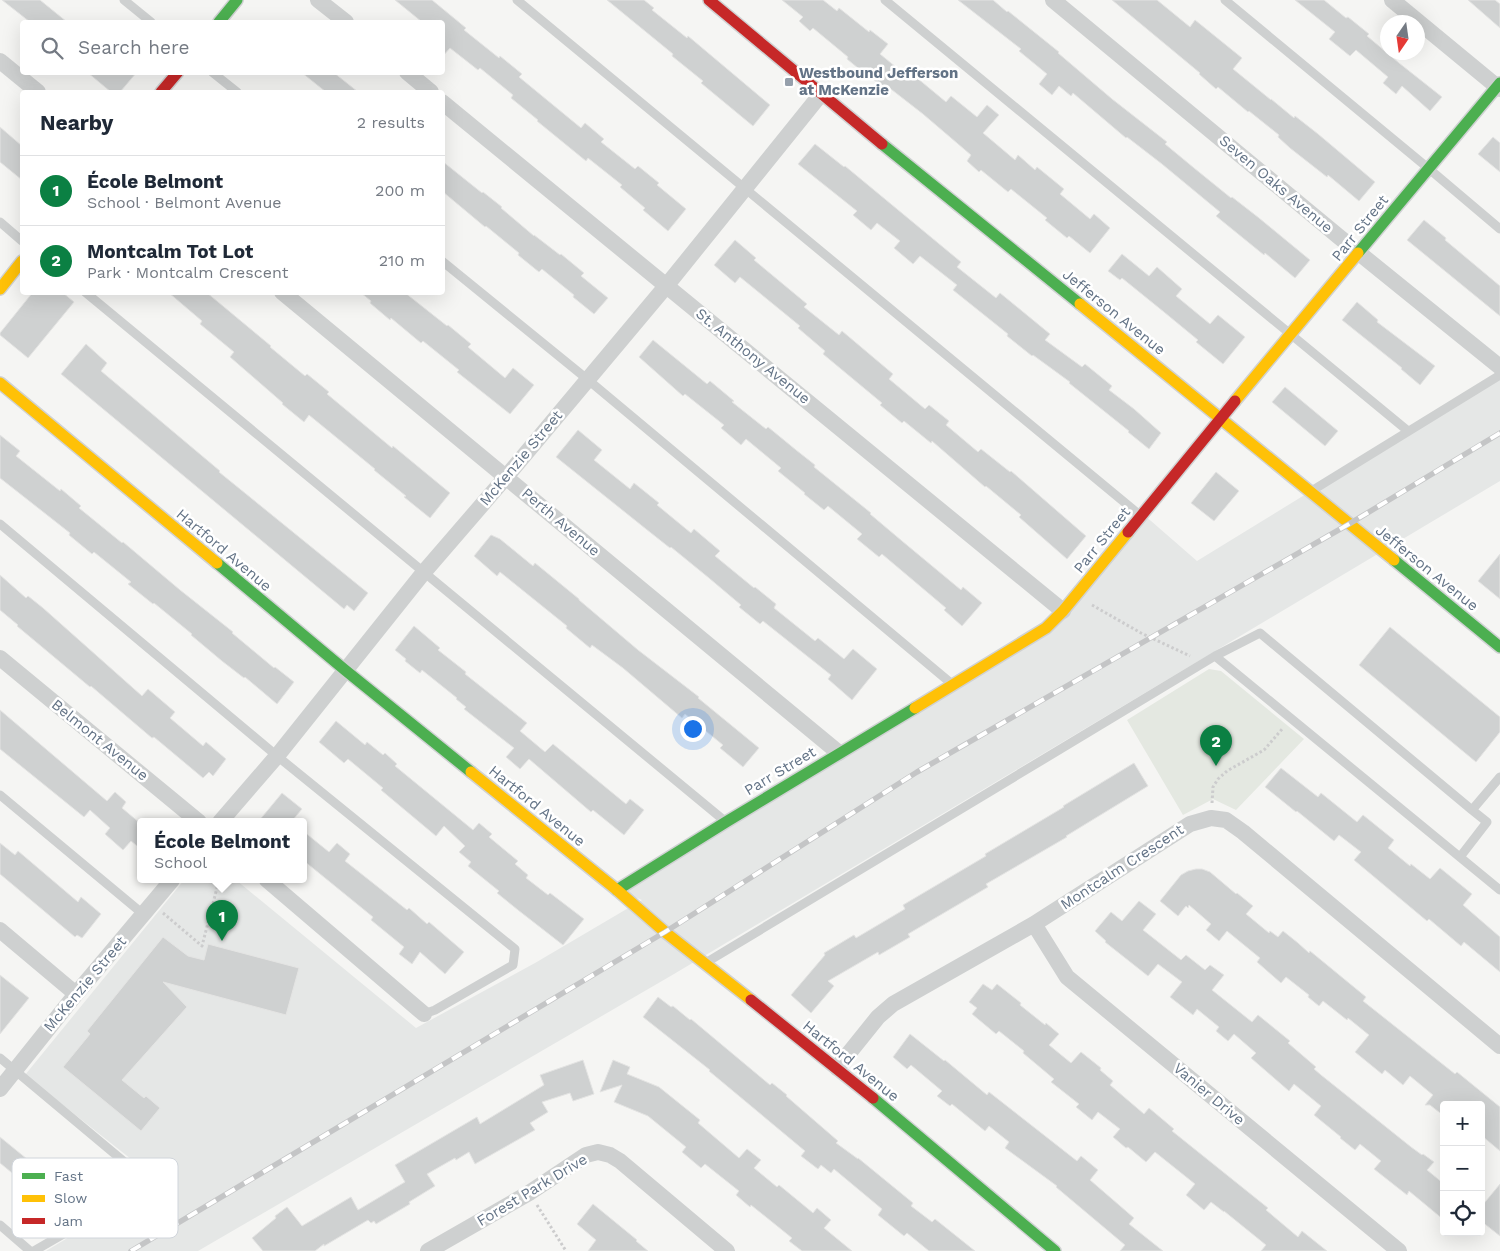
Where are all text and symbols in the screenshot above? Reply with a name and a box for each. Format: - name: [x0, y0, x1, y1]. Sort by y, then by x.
- north arrow: [1380, 15, 1425, 60]
- search box: [20, 20, 445, 75]
- icon: search: [38, 34, 66, 62]
- text: Search here: [78, 36, 189, 59]
- place label: Westbound Jefferson at McKenzie: [799, 64, 958, 99]
- marker: Westbound Jefferson at McKenzie: [783, 76, 795, 88]
- text: Nearby: [40, 110, 113, 135]
- text: 2 results: [357, 113, 425, 132]
- street label: Seven Oaks Avenue: [1216, 131, 1336, 237]
- text: École Belmont: [87, 170, 223, 193]
- text: 1: [53, 181, 59, 200]
- text: 200 m: [375, 181, 425, 200]
- street label: Parr Street: [1328, 191, 1393, 265]
- text: School · Belmont Avenue: [87, 193, 282, 212]
- text: Montcalm Tot Lot: [87, 240, 253, 263]
- text: 2: [51, 251, 61, 270]
- text: 210 m: [379, 251, 425, 270]
- text: Park · Montcalm Crescent: [87, 263, 288, 282]
- street label: Jefferson Avenue: [1059, 265, 1169, 359]
- street label: St. Anthony Avenue: [692, 304, 814, 408]
- street label: McKenzie Street: [476, 406, 567, 509]
- street label: Perth Avenue: [518, 484, 604, 560]
- street label: Parr Street: [1070, 503, 1135, 577]
- street label: Hartford Avenue: [173, 505, 275, 595]
- street label: Jefferson Avenue: [1372, 521, 1482, 615]
- street label: Belmont Avenue: [48, 695, 152, 785]
- your location: [680, 716, 706, 742]
- pin: 2: [1200, 725, 1232, 766]
- street label: Parr Street: [741, 742, 819, 799]
- street label: Hartford Avenue: [485, 762, 589, 850]
- popup: [137, 818, 307, 883]
- street label: Montcalm Crescent: [1057, 820, 1188, 914]
- text: École Belmont: [154, 830, 290, 853]
- text: School: [154, 853, 207, 872]
- pin: 1: [206, 900, 238, 941]
- street label: McKenzie Street: [40, 932, 131, 1035]
- street label: Hartford Avenue: [799, 1017, 903, 1105]
- street label: Vanier Drive: [1170, 1059, 1248, 1129]
- map controls: [1440, 1101, 1485, 1236]
- button: +: [1440, 1101, 1485, 1146]
- button: −: [1440, 1146, 1485, 1191]
- street label: Forest Park Drive: [474, 1150, 590, 1230]
- legend: [12, 1158, 178, 1238]
- text: Fast: [54, 1168, 83, 1184]
- text: Slow: [54, 1190, 87, 1206]
- button: locate: [1440, 1191, 1485, 1236]
- text: Jam: [54, 1213, 83, 1229]

